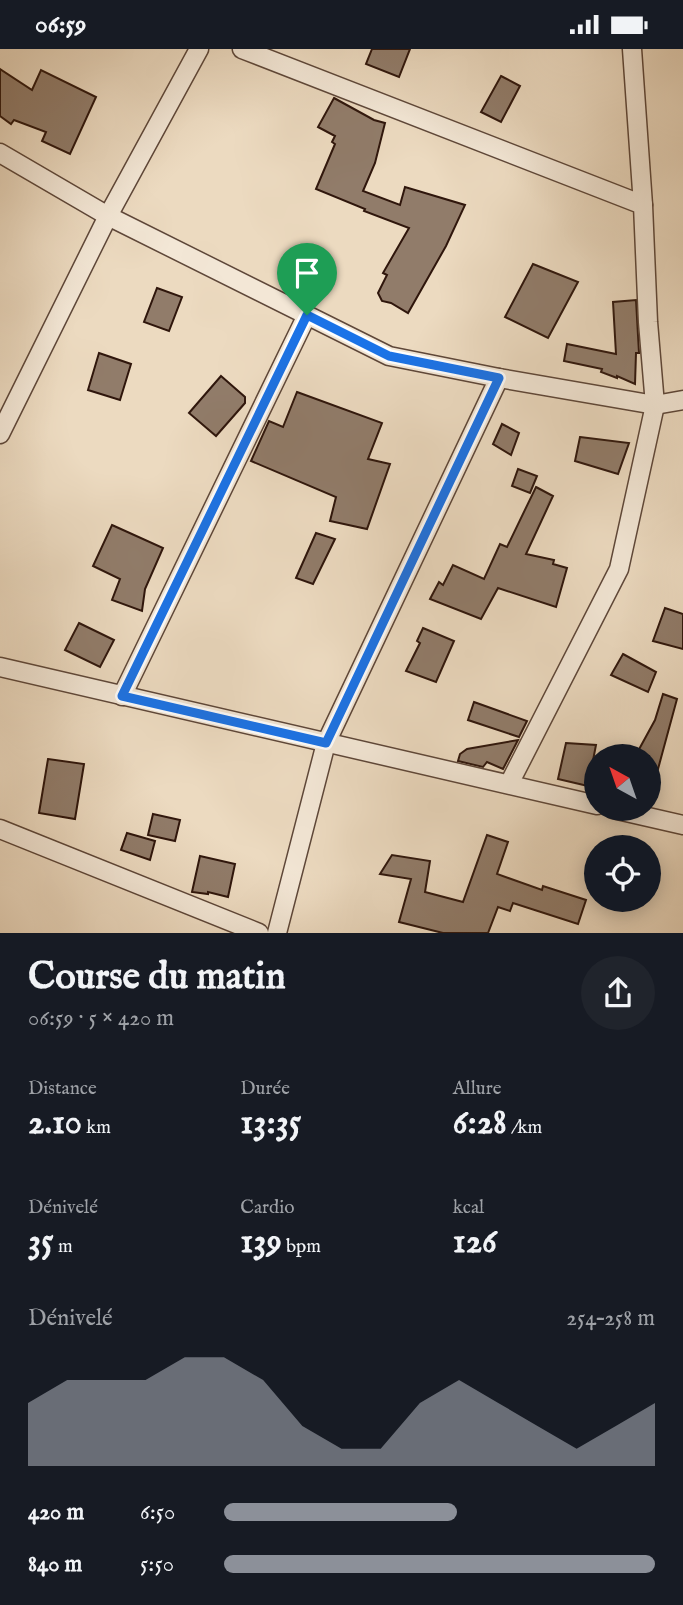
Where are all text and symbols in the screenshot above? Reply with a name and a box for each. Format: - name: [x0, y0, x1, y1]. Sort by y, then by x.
- text: 06:59: [35, 8, 86, 41]
- pin: [277, 243, 337, 315]
- icon: arrive: [288, 254, 326, 292]
- north arrow: [584, 744, 662, 821]
- map controls: [584, 744, 661, 912]
- button: locate: [584, 835, 661, 912]
- text: Course du matin: [28, 954, 286, 1002]
- button: share: [581, 956, 655, 1030]
- text: 06:59 · 5 × 420 m: [28, 1004, 174, 1033]
- text: Distance: [28, 1077, 97, 1101]
- text: Durée: [240, 1077, 290, 1101]
- text: Allure: [453, 1077, 501, 1101]
- text: 2.10: [28, 1101, 82, 1146]
- text: 13:35: [240, 1101, 301, 1146]
- text: 6:28: [453, 1101, 507, 1146]
- text: km: [82, 1116, 111, 1140]
- text: /km: [507, 1116, 542, 1140]
- text: Dénivelé: [28, 1196, 98, 1220]
- text: Cardio: [240, 1196, 294, 1220]
- text: kcal: [453, 1196, 484, 1220]
- text: 35: [28, 1220, 54, 1265]
- text: 139: [240, 1220, 282, 1265]
- text: 126: [453, 1220, 497, 1265]
- text: m: [54, 1235, 73, 1259]
- text: bpm: [282, 1235, 321, 1259]
- text: Dénivelé: [28, 1304, 113, 1333]
- text: 254–258 m: [566, 1304, 655, 1333]
- text: 420 m: [28, 1498, 84, 1527]
- text: 6:50: [140, 1498, 175, 1527]
- text: 840 m: [28, 1550, 82, 1579]
- text: 5:50: [140, 1550, 174, 1579]

